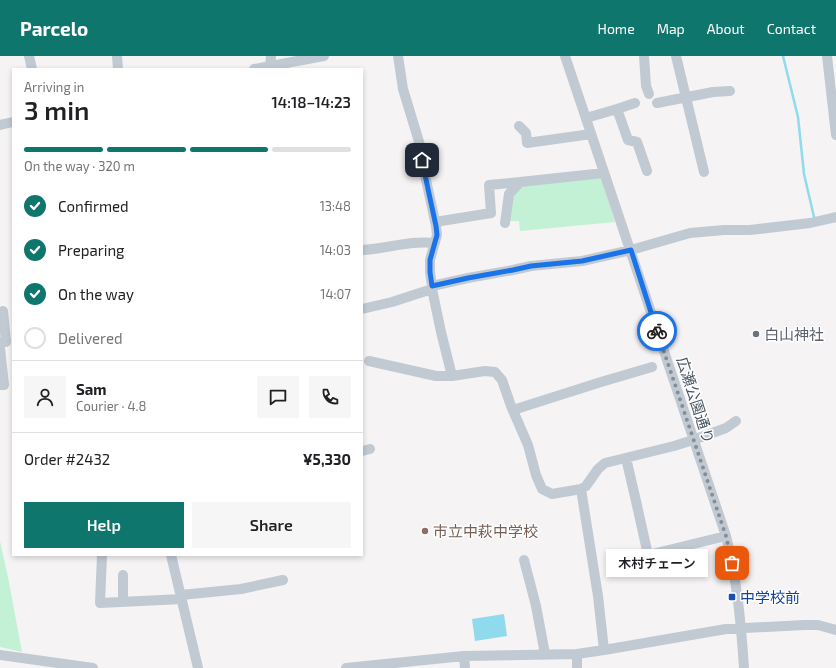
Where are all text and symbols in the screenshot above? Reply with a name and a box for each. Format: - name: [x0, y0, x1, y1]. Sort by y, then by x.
- text: Parcelo: [20, 17, 88, 40]
- text: Home: [598, 20, 635, 37]
- text: Map: [657, 20, 685, 37]
- text: About: [707, 20, 745, 37]
- text: Contact: [767, 20, 816, 37]
- text: Arriving in: [24, 79, 84, 95]
- text: 14:18–14:23: [272, 93, 351, 111]
- text: 3 min: [24, 94, 89, 125]
- pin: [405, 143, 439, 177]
- icon: home: [411, 149, 433, 171]
- text: On the way · 320 m: [24, 158, 135, 174]
- icon: check: [24, 195, 46, 217]
- text: Confirmed: [58, 197, 129, 215]
- text: 13:48: [320, 198, 351, 214]
- icon: check: [24, 239, 46, 261]
- text: Preparing: [58, 241, 124, 259]
- text: 14:03: [320, 242, 351, 258]
- icon: check: [24, 283, 46, 305]
- text: On the way: [58, 285, 134, 303]
- text: 14:07: [320, 286, 351, 302]
- courier: [637, 311, 677, 351]
- icon: bike: [646, 320, 668, 342]
- place label: 白山神社: [764, 325, 824, 343]
- text: Delivered: [58, 329, 123, 347]
- marker: 白山神社: [751, 329, 761, 339]
- street label: 広瀬公園通り: [674, 354, 718, 446]
- button: person: [24, 376, 66, 418]
- button: chat: [257, 376, 299, 418]
- button: phone: [309, 376, 351, 418]
- text: Sam: [76, 380, 107, 398]
- text: Courier · 4.8: [76, 398, 146, 414]
- text: Order #2432: [24, 450, 110, 468]
- text: ¥5,330: [303, 450, 351, 468]
- button: Help: [24, 502, 184, 548]
- button: Share: [192, 502, 351, 548]
- place label: 市立中萩中学校: [433, 522, 538, 540]
- marker: 市立中萩中学校: [420, 526, 430, 536]
- pin: [715, 546, 749, 580]
- callout: 木村チェーン: [606, 549, 708, 577]
- icon: bag: [721, 552, 743, 574]
- text: 木村チェーン: [618, 555, 696, 571]
- place label: 中学校前: [740, 588, 800, 606]
- marker: 中学校前: [727, 592, 737, 602]

